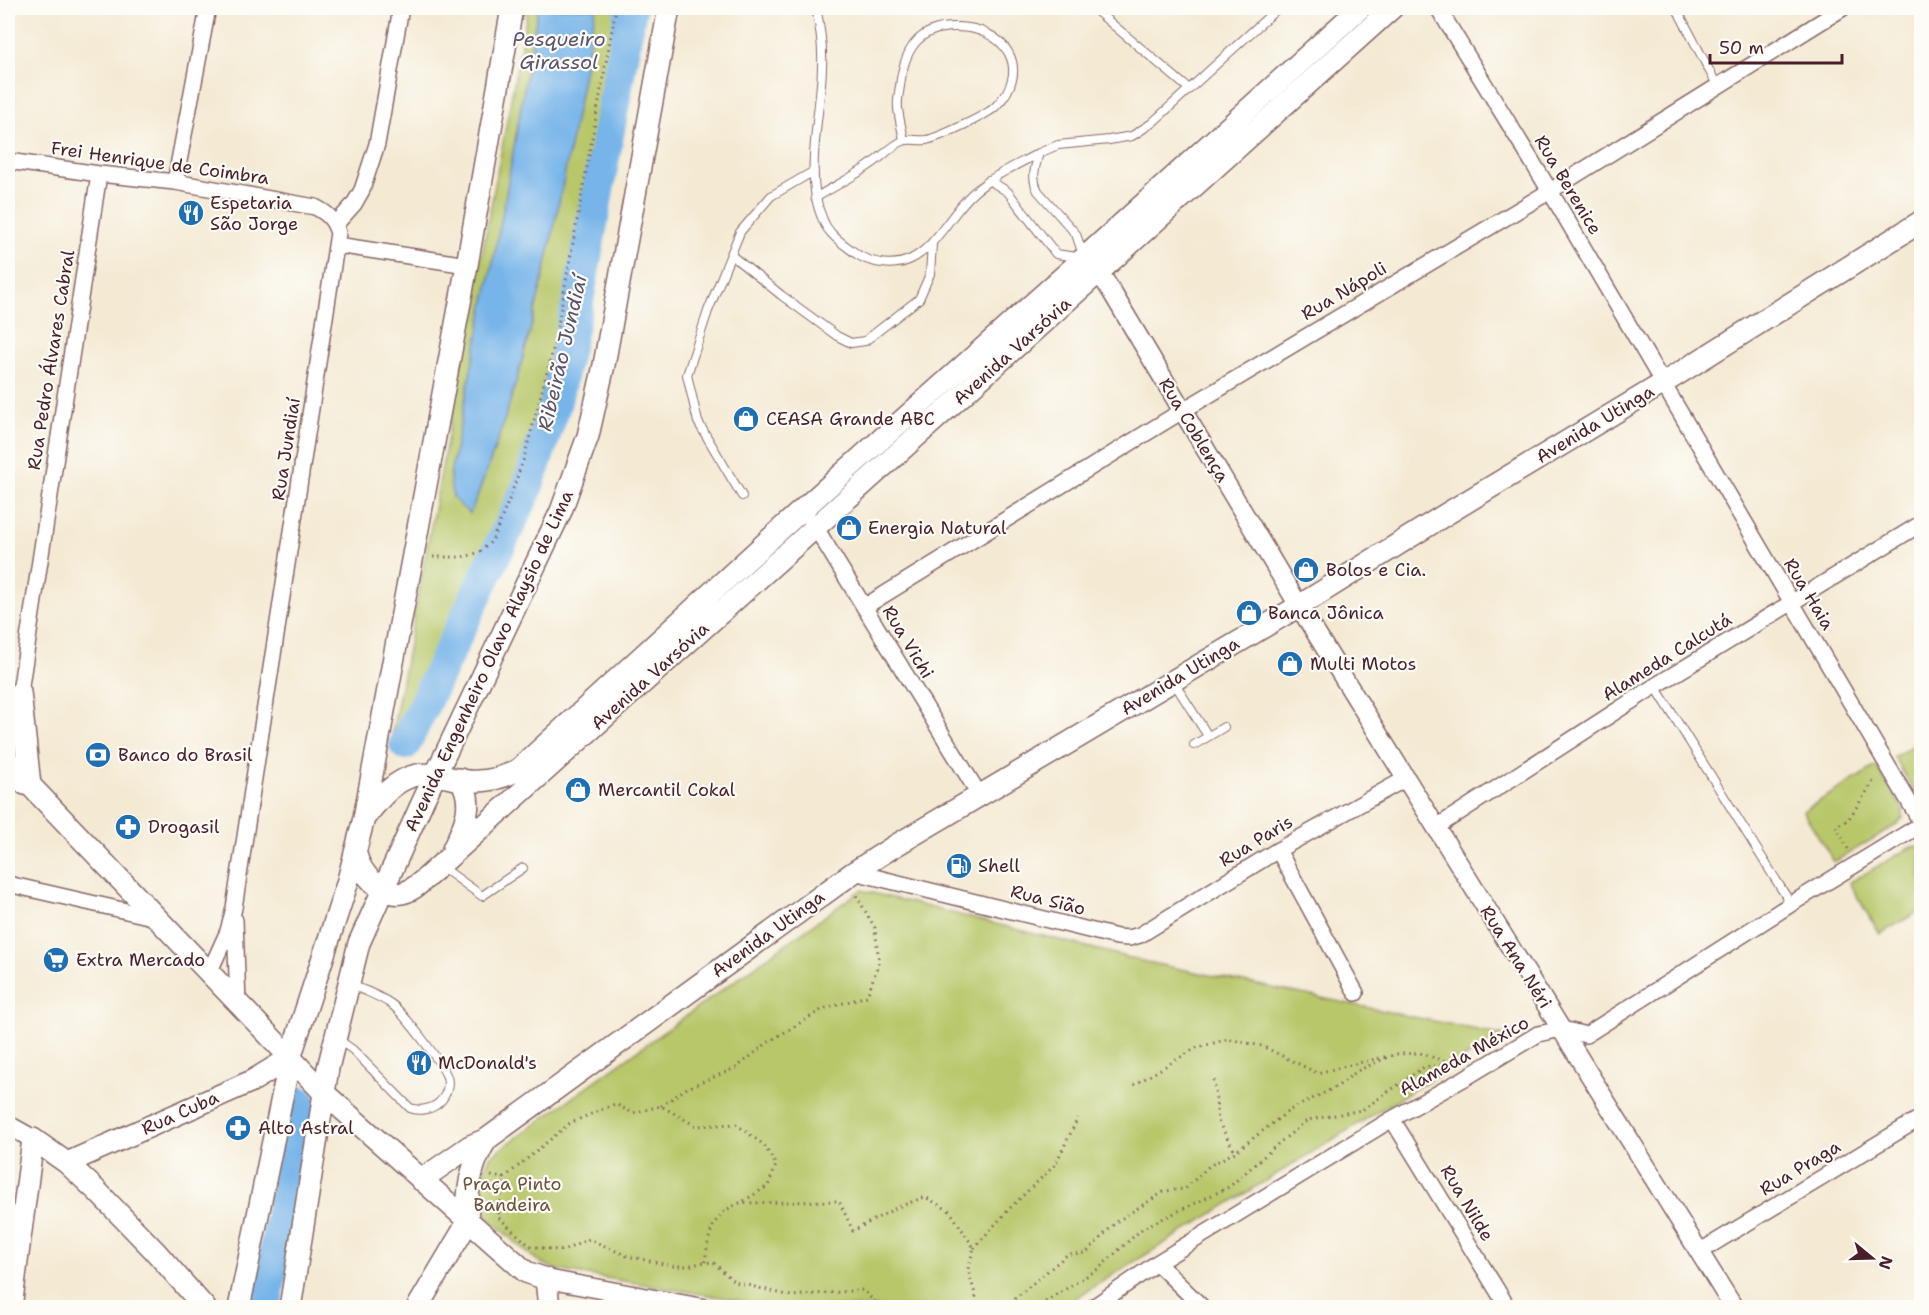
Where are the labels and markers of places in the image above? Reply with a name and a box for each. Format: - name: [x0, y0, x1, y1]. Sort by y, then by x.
- place label: Espetaria São Jorge: [210, 191, 298, 236]
- restaurant icon: Espetaria São Jorge: [176, 198, 206, 228]
- shop icon: CEASA Grande ABC: [731, 404, 761, 434]
- place label: CEASA Grande ABC: [766, 407, 935, 431]
- shop icon: Energia Natural: [834, 513, 864, 543]
- place label: Energia Natural: [868, 516, 1007, 540]
- shop icon: Bolos e Cia.: [1291, 555, 1321, 585]
- place label: Bolos e Cia.: [1326, 558, 1426, 582]
- shop icon: Banca Jônica: [1234, 598, 1264, 628]
- place label: Banca Jônica: [1268, 601, 1384, 625]
- shop icon: Multi Motos: [1275, 649, 1305, 679]
- place label: Multi Motos: [1310, 652, 1416, 676]
- bank icon: Banco do Brasil: [83, 740, 113, 770]
- place label: Banco do Brasil: [118, 743, 253, 767]
- shop icon: Mercantil Cokal: [563, 775, 593, 805]
- place label: Mercantil Cokal: [598, 778, 736, 802]
- pharmacy icon: Drogasil: [113, 812, 143, 842]
- place label: Drogasil: [148, 815, 220, 839]
- fuel station icon: Shell: [944, 851, 974, 881]
- place label: Shell: [978, 854, 1020, 878]
- supermarket icon: Extra Mercado: [41, 945, 71, 975]
- place label: Extra Mercado: [76, 948, 205, 972]
- restaurant icon: McDonald's: [404, 1048, 434, 1078]
- place label: McDonald's: [438, 1051, 537, 1075]
- pharmacy icon: Alto Astral: [223, 1113, 253, 1143]
- place label: Alto Astral: [258, 1116, 354, 1140]

